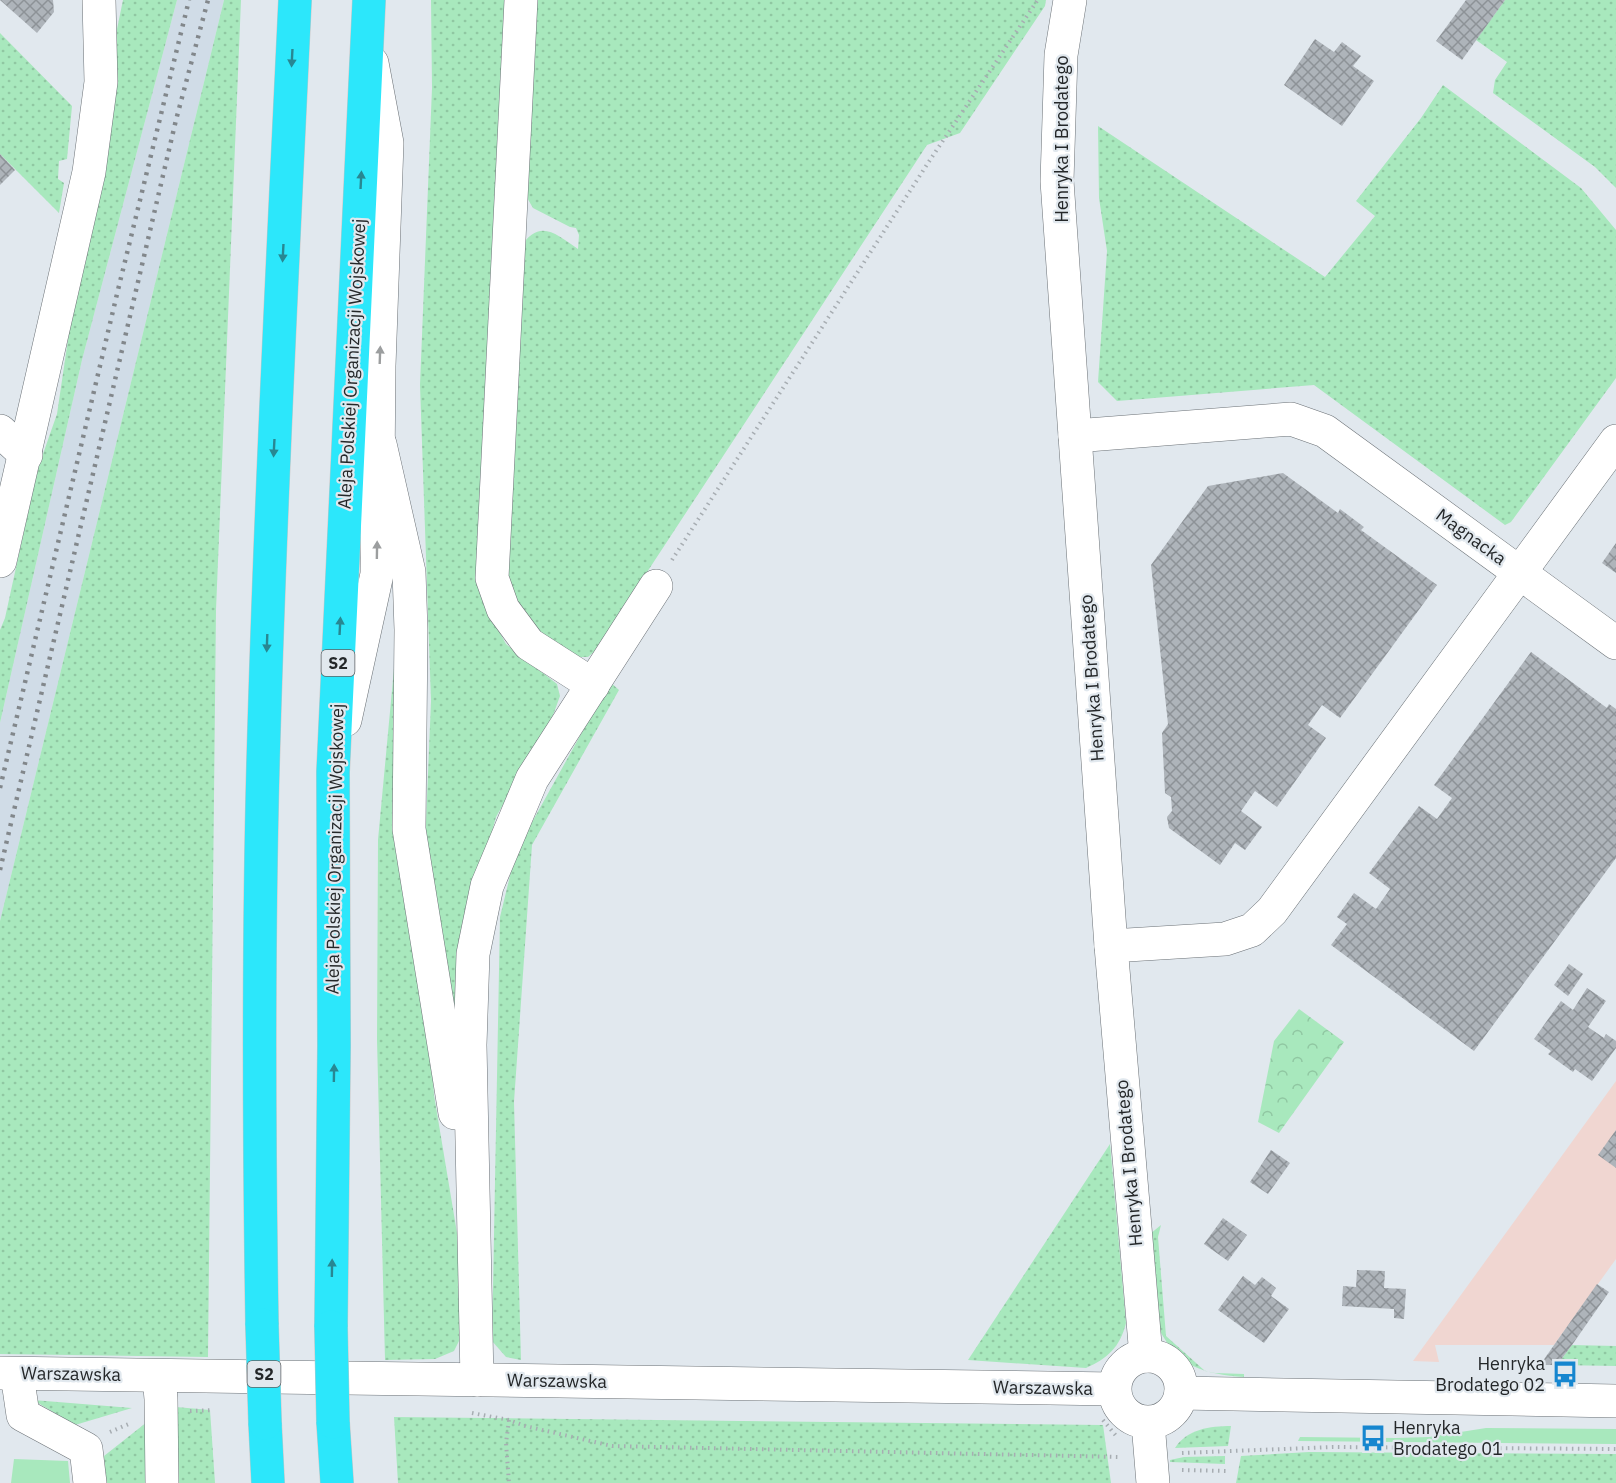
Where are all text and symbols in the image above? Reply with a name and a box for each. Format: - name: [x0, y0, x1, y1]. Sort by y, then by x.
- one-way arrow: [288, 49, 297, 68]
- street label: Henryka I Brodatego: [1050, 55, 1073, 223]
- one-way arrow: [356, 170, 365, 189]
- street label: Aleja Polskiej Organizacji Wojskowej: [332, 218, 371, 510]
- one-way arrow: [279, 244, 288, 263]
- one-way arrow: [375, 346, 384, 365]
- one-way arrow: [270, 439, 279, 458]
- street label: Magnacka: [1432, 503, 1511, 570]
- one-way arrow: [372, 541, 382, 560]
- street label: Henryka I Brodatego: [1074, 594, 1109, 762]
- one-way arrow: [335, 617, 344, 636]
- one-way arrow: [262, 633, 271, 652]
- road number: S2: [322, 650, 354, 676]
- street label: Aleja Polskiej Organizacji Wojskowej: [320, 703, 349, 995]
- one-way arrow: [329, 1064, 339, 1083]
- street label: Henryka I Brodatego: [1110, 1079, 1147, 1247]
- one-way arrow: [327, 1259, 337, 1278]
- place label: Henryka Brodatego 02: [1435, 1352, 1545, 1396]
- bus stop icon: Henryka Brodatego 02: [1550, 1359, 1580, 1389]
- street label: Warszawska: [21, 1361, 122, 1386]
- road number: S2: [248, 1361, 280, 1387]
- street label: Warszawska: [507, 1368, 608, 1393]
- street label: Warszawska: [993, 1375, 1094, 1400]
- place label: Henryka Brodatego 01: [1393, 1416, 1503, 1460]
- bus stop icon: Henryka Brodatego 01: [1358, 1423, 1388, 1453]

